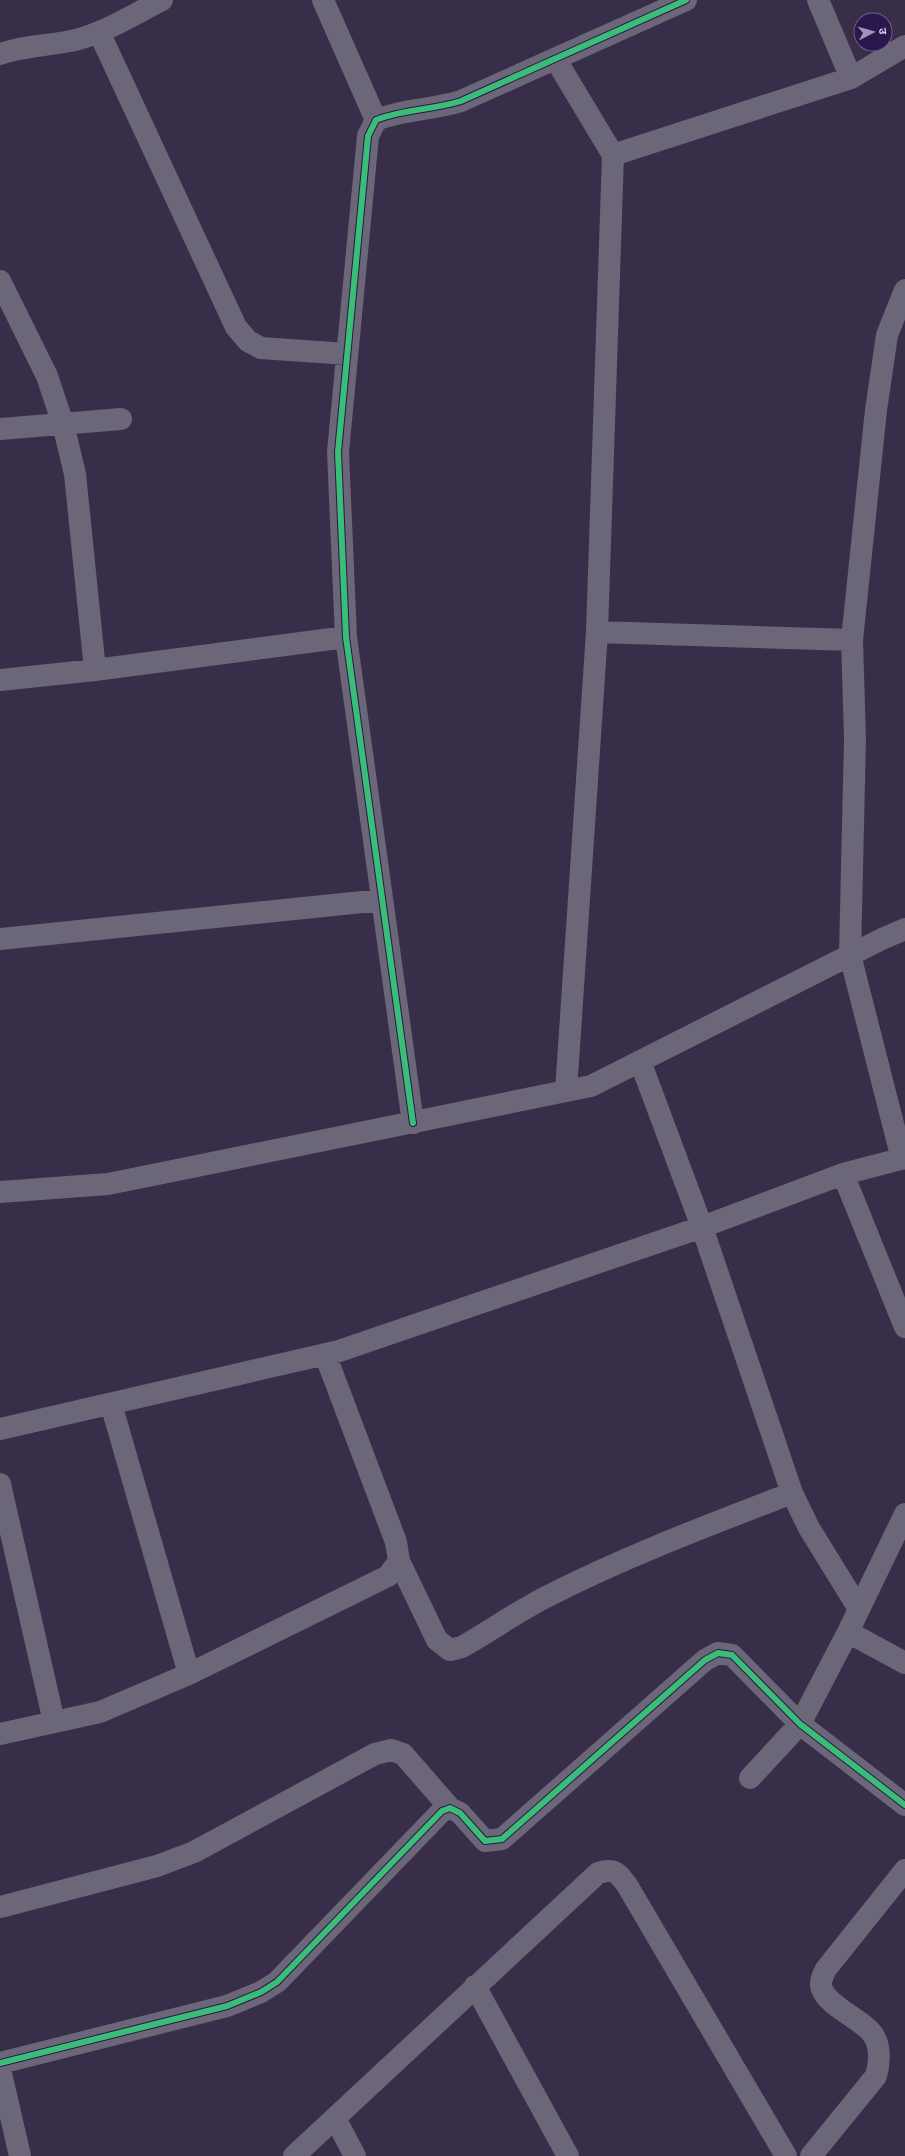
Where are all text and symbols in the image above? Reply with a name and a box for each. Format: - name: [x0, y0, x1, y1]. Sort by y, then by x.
- north arrow: [853, 12, 893, 52]
- text: उ: [876, 27, 890, 35]

